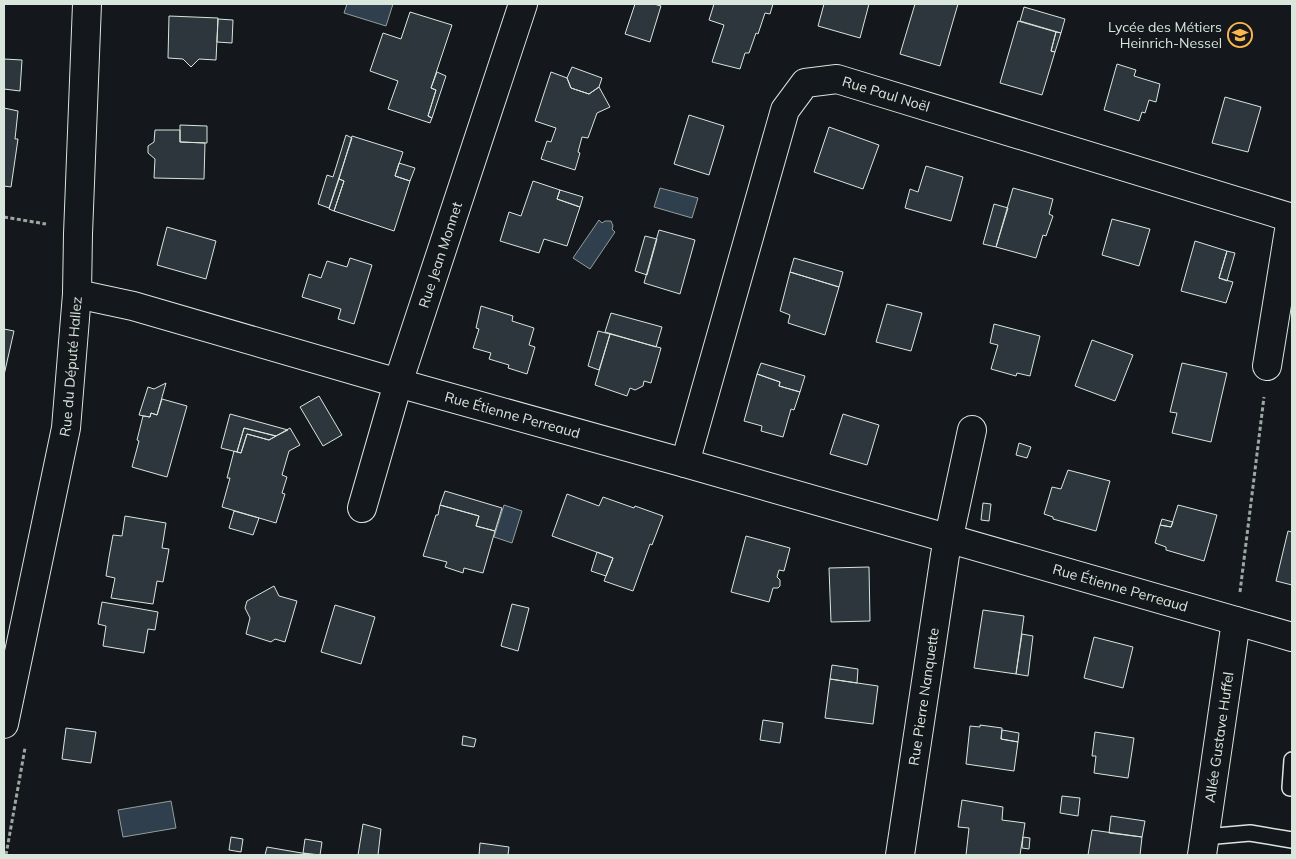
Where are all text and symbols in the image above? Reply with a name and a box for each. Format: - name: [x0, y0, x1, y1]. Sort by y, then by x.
- place label: Lycée des Métiers Heinrich-Nessel: [1108, 18, 1222, 52]
- school or university icon: Lycée des Métiers Heinrich-Nessel: [1227, 22, 1253, 48]
- street label: Rue Paul Noël: [840, 72, 932, 116]
- street label: Rue Jean Monnet: [414, 199, 466, 310]
- street label: Rue du Député Hallez: [55, 296, 86, 438]
- street label: Rue Étienne Perreaud: [443, 387, 582, 442]
- street label: Rue Étienne Perreaud: [1051, 560, 1190, 616]
- street label: Rue Pierre Nanquette: [905, 627, 943, 767]
- street label: Allée Gustave Huffel: [1201, 671, 1237, 804]

